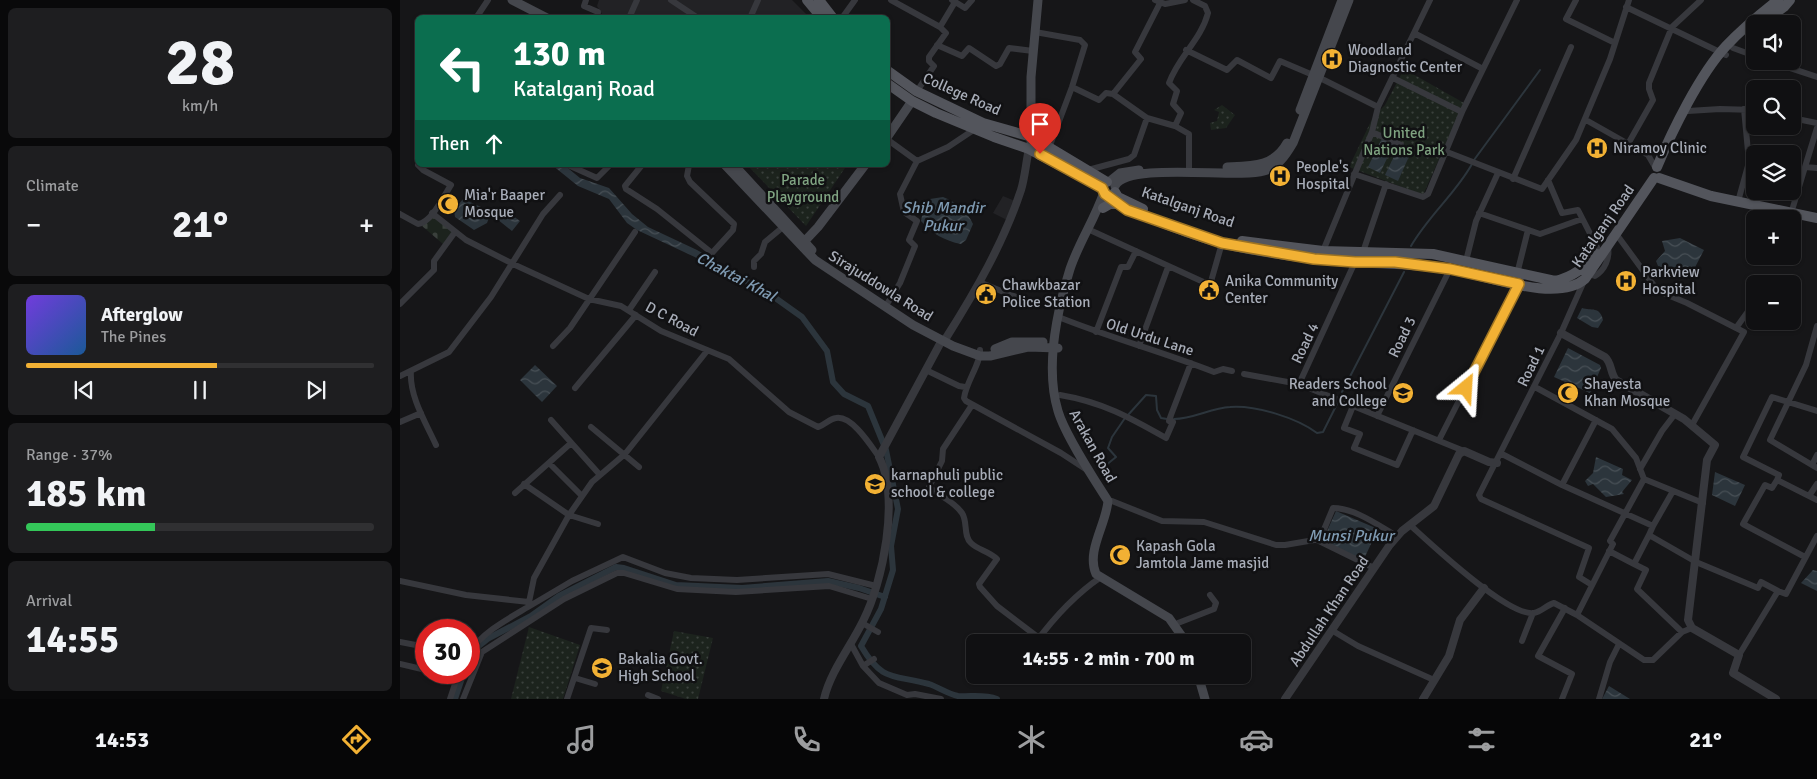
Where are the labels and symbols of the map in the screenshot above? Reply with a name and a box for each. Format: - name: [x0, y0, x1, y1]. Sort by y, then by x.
- place label: Woodland Diagnostic Center: [1348, 41, 1463, 76]
- hospital icon: Woodland Diagnostic Center: [1320, 47, 1344, 71]
- street label: College Road: [920, 69, 1004, 119]
- pin: [1019, 103, 1061, 154]
- park label: United Nations Park: [1363, 124, 1445, 159]
- hospital icon: Niramoy Clinic: [1585, 136, 1609, 160]
- place label: Niramoy Clinic: [1613, 139, 1707, 157]
- place label: People's Hospital: [1296, 158, 1350, 193]
- hospital icon: People's Hospital: [1268, 164, 1292, 188]
- park label: Parade Playground: [767, 171, 839, 206]
- street label: Katalganj Road: [1568, 181, 1638, 271]
- street label: Katalganj Road: [1139, 183, 1237, 231]
- place label: Mia'r Baaper Mosque: [464, 186, 545, 221]
- mosque icon: Mia'r Baaper Mosque: [436, 192, 460, 216]
- water label: Shib Mandir Pukur: [902, 198, 986, 236]
- street label: Sirajuddowla Road: [825, 247, 937, 325]
- water label: Chaktai Khal: [693, 248, 780, 307]
- place label: Parkview Hospital: [1642, 263, 1700, 298]
- hospital icon: Parkview Hospital: [1614, 269, 1638, 293]
- place label: Anika Community Center: [1225, 272, 1338, 307]
- place label: Chawkbazar Police Station: [1002, 276, 1091, 311]
- public building icon: Anika Community Center: [1197, 278, 1221, 302]
- public building icon: Chawkbazar Police Station: [974, 282, 998, 306]
- street label: D C Road: [642, 298, 702, 340]
- street label: Road 3: [1384, 313, 1420, 361]
- street label: Old Urdu Lane: [1104, 314, 1196, 360]
- street label: Road 4: [1287, 319, 1323, 367]
- street label: Road 1: [1513, 342, 1549, 390]
- position arrow: [1439, 361, 1491, 413]
- place label: Readers School and College: [1289, 375, 1387, 410]
- place label: Shayesta Khan Mosque: [1584, 375, 1670, 410]
- school or university icon: Readers School and College: [1391, 381, 1415, 405]
- mosque icon: Shayesta Khan Mosque: [1556, 381, 1580, 405]
- street label: Arakan Road: [1066, 406, 1121, 486]
- place label: karnaphuli public school & college: [891, 466, 1003, 501]
- school or university icon: karnaphuli public school & college: [863, 472, 887, 496]
- water label: Munsi Pukur: [1308, 526, 1396, 546]
- place label: Kapash Gola Jamtola Jame masjid: [1136, 537, 1269, 572]
- mosque icon: Kapash Gola Jamtola Jame masjid: [1108, 543, 1132, 567]
- street label: Abdullah Khan Road: [1285, 552, 1373, 670]
- speed limit sign: 30: [415, 619, 480, 684]
- place label: Bakalia Govt. High School: [618, 650, 703, 685]
- school or university icon: Bakalia Govt. High School: [590, 656, 614, 680]

